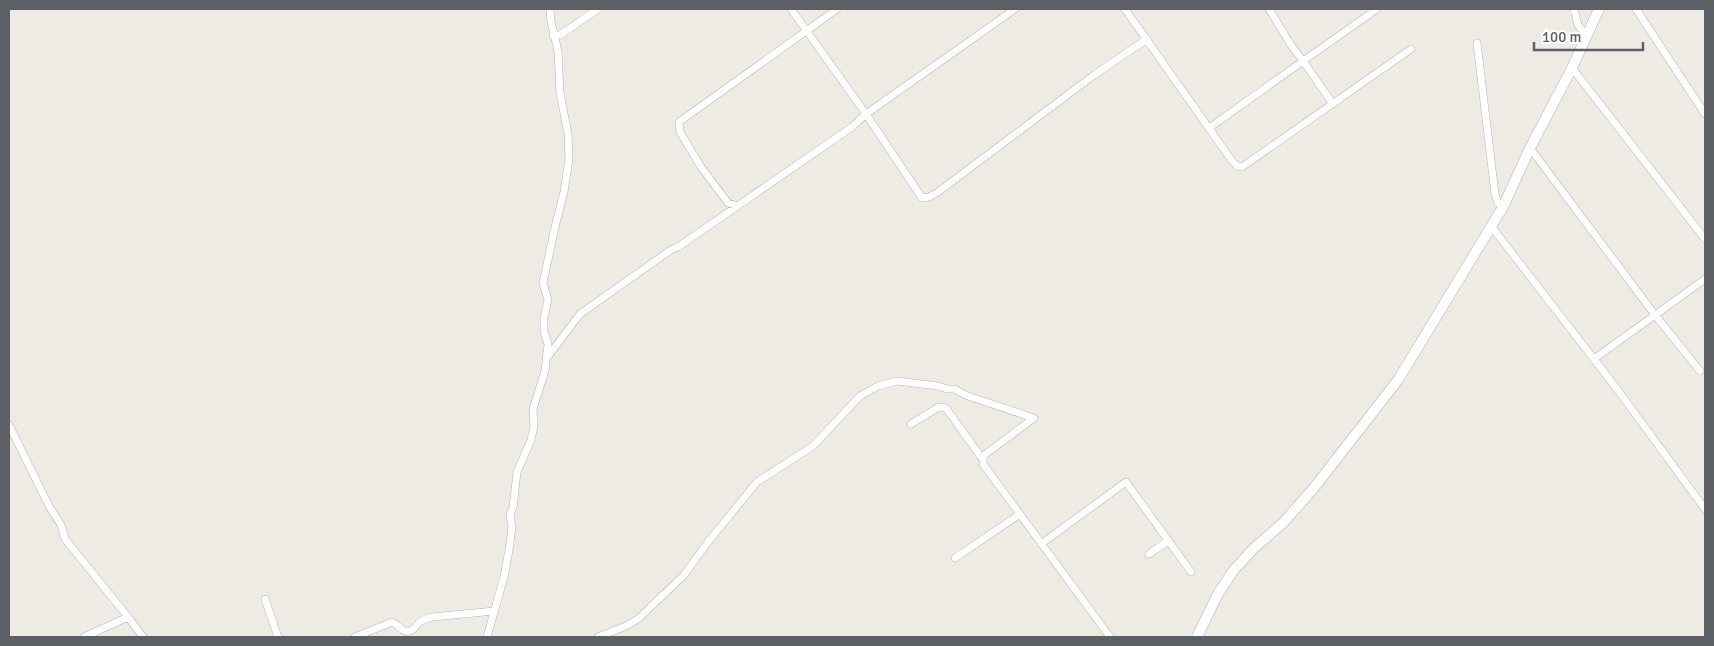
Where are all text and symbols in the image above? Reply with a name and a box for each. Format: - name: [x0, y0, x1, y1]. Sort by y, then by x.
- scale bar: [1534, 20, 1643, 52]
- text: 100 m: [1542, 28, 1582, 46]

